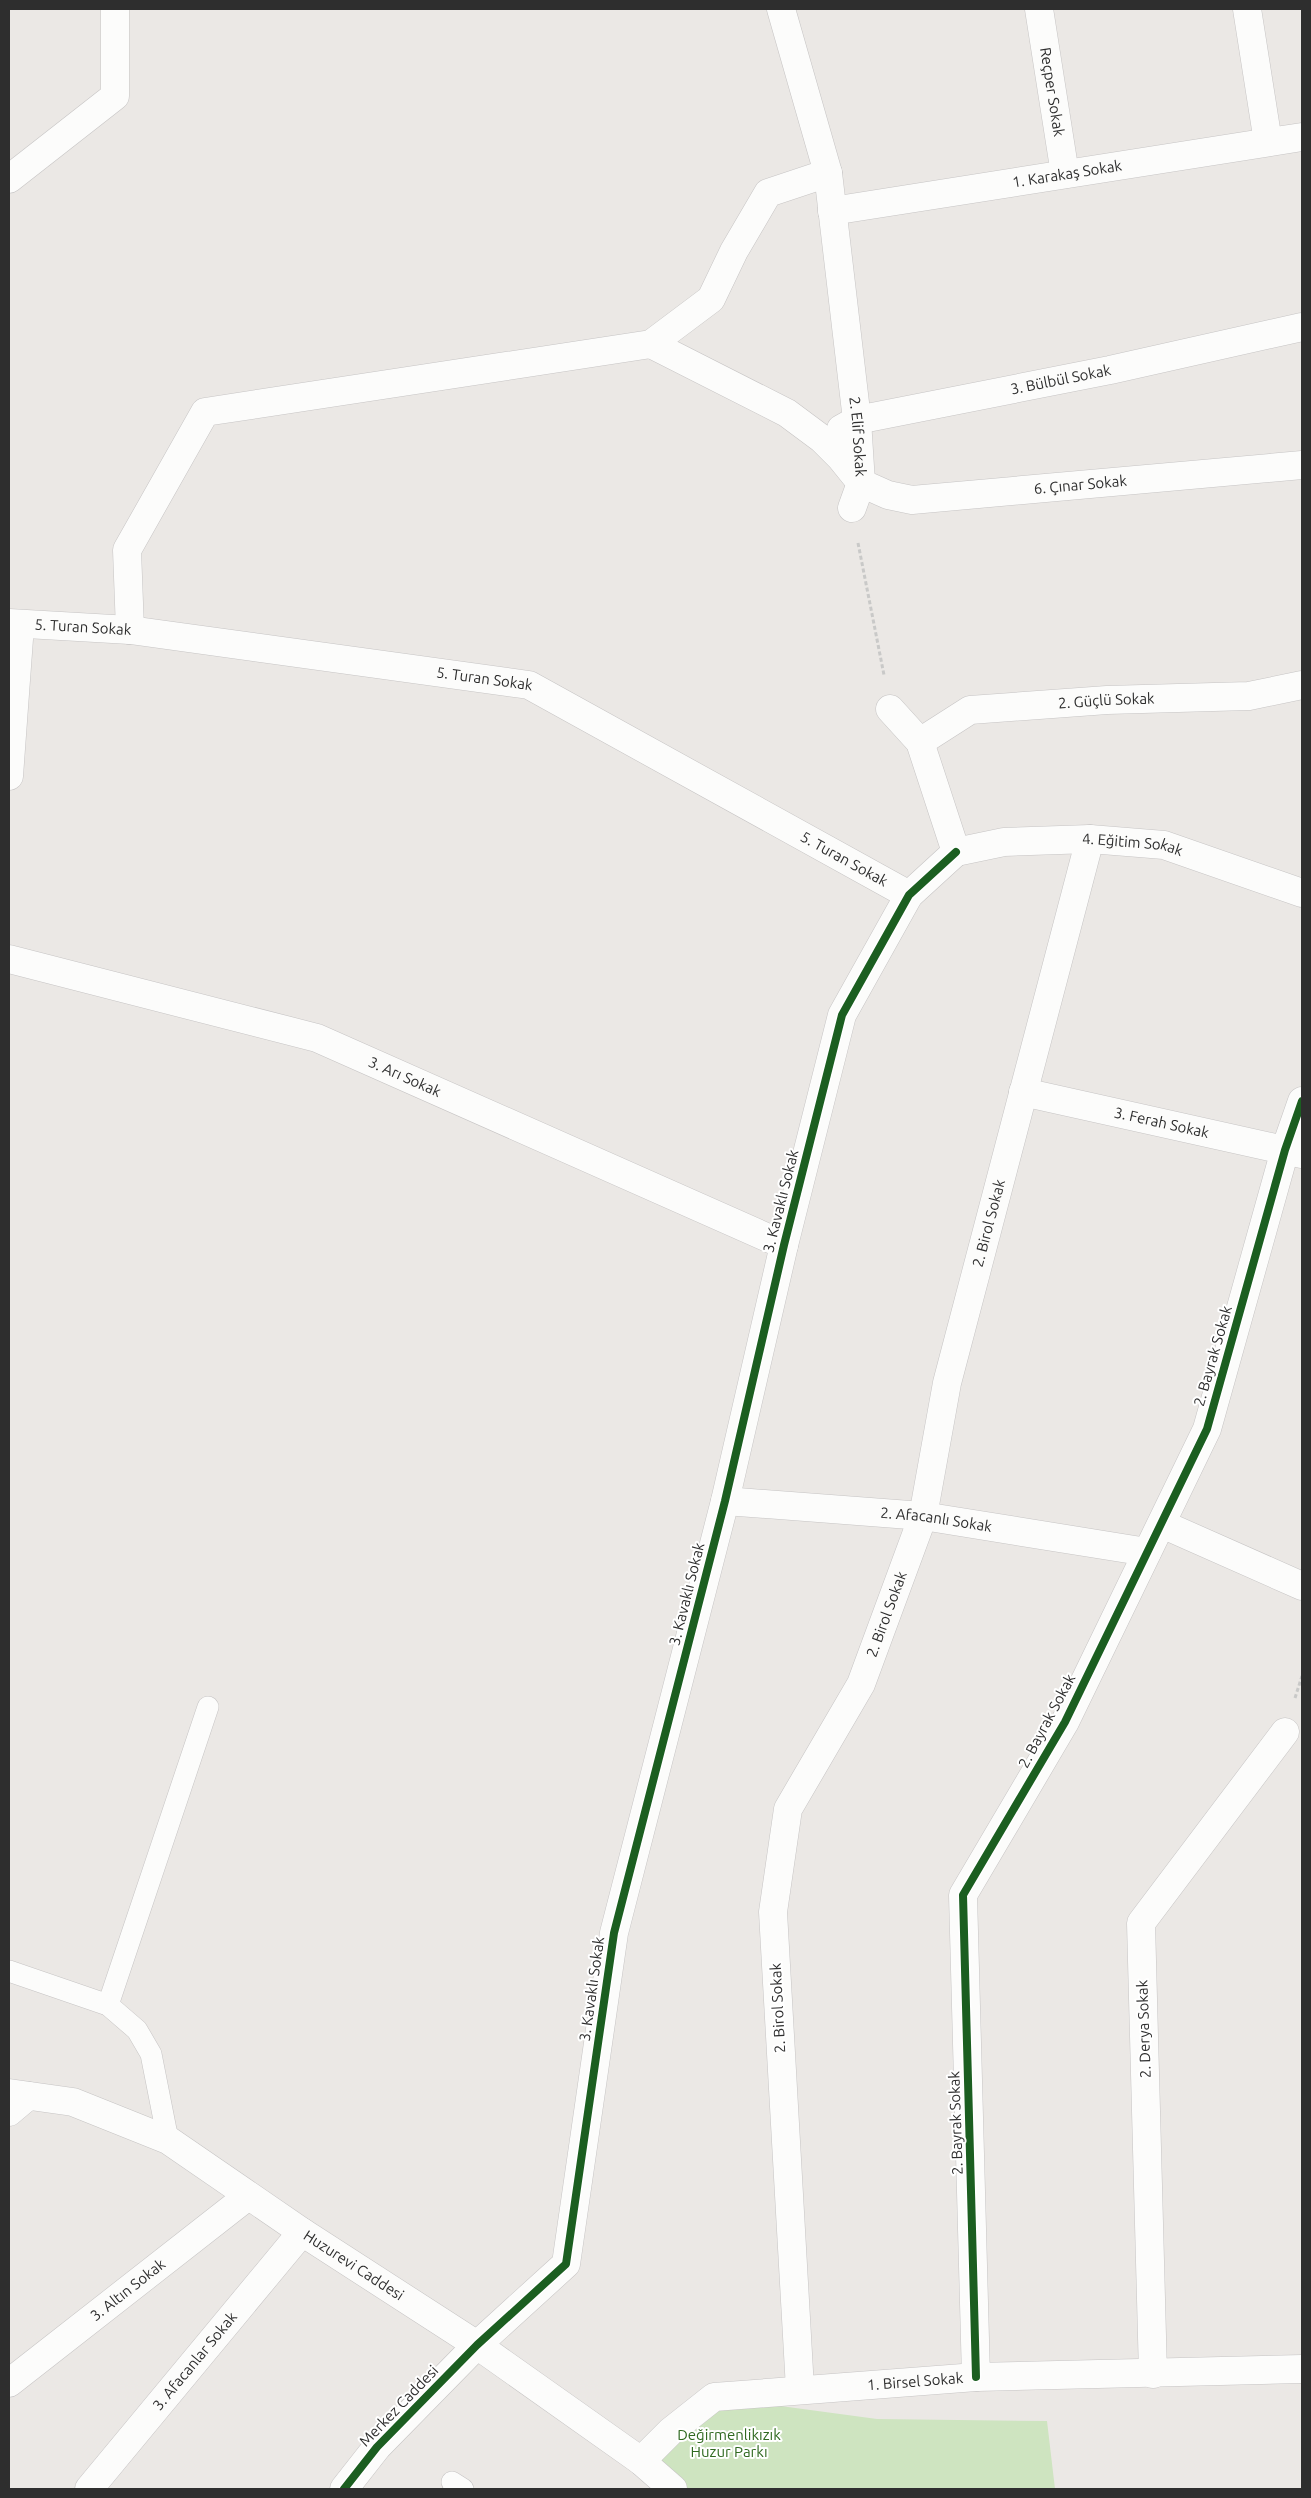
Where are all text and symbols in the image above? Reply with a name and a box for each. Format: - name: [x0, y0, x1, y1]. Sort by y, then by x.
- street label: Reçper Sokak: [1037, 46, 1068, 138]
- street label: 1. Karakaş Sokak: [1011, 156, 1123, 190]
- street label: 3. Bülbül Sokak: [1009, 361, 1113, 397]
- street label: 2. Elif Sokak: [846, 396, 870, 478]
- street label: 6. Çınar Sokak: [1033, 472, 1128, 497]
- street label: 5. Turan Sokak: [34, 615, 132, 638]
- street label: 5. Turan Sokak: [435, 663, 534, 693]
- street label: 2. Güçlü Sokak: [1057, 690, 1155, 712]
- street label: 5. Turan Sokak: [798, 828, 891, 890]
- street label: 4. Eğitim Sokak: [1082, 830, 1186, 859]
- street label: 3. Arı Sokak: [366, 1053, 444, 1100]
- street label: 3. Ferah Sokak: [1113, 1104, 1211, 1141]
- street label: 3. Kavaklı Sokak: [760, 1147, 802, 1254]
- street label: 2. Birol Sokak: [969, 1177, 1008, 1269]
- street label: 2. Bayrak Sokak: [1190, 1303, 1235, 1408]
- street label: 2. Afacanlı Sokak: [880, 1504, 994, 1535]
- street label: 3. Kavaklı Sokak: [666, 1540, 708, 1647]
- street label: 2. Birol Sokak: [863, 1568, 910, 1659]
- street label: 2. Bayrak Sokak: [1015, 1671, 1079, 1771]
- street label: 3. Kavaklı Sokak: [576, 1935, 607, 2042]
- street label: 2. Birol Sokak: [767, 1962, 788, 2053]
- street label: 2. Derya Sokak: [1133, 1979, 1154, 2078]
- street label: 2. Bayrak Sokak: [945, 2070, 966, 2175]
- street label: Huzurevi Caddesi: [301, 2226, 407, 2304]
- street label: 3. Altın Sokak: [87, 2255, 169, 2324]
- street label: 3. Afacanlar Sokak: [149, 2308, 240, 2413]
- street label: Merkez Caddesi: [356, 2362, 442, 2450]
- street label: 1. Birsel Sokak: [867, 2369, 964, 2393]
- park label: Değirmenlikızık Huzur Parkı: [677, 2426, 781, 2460]

